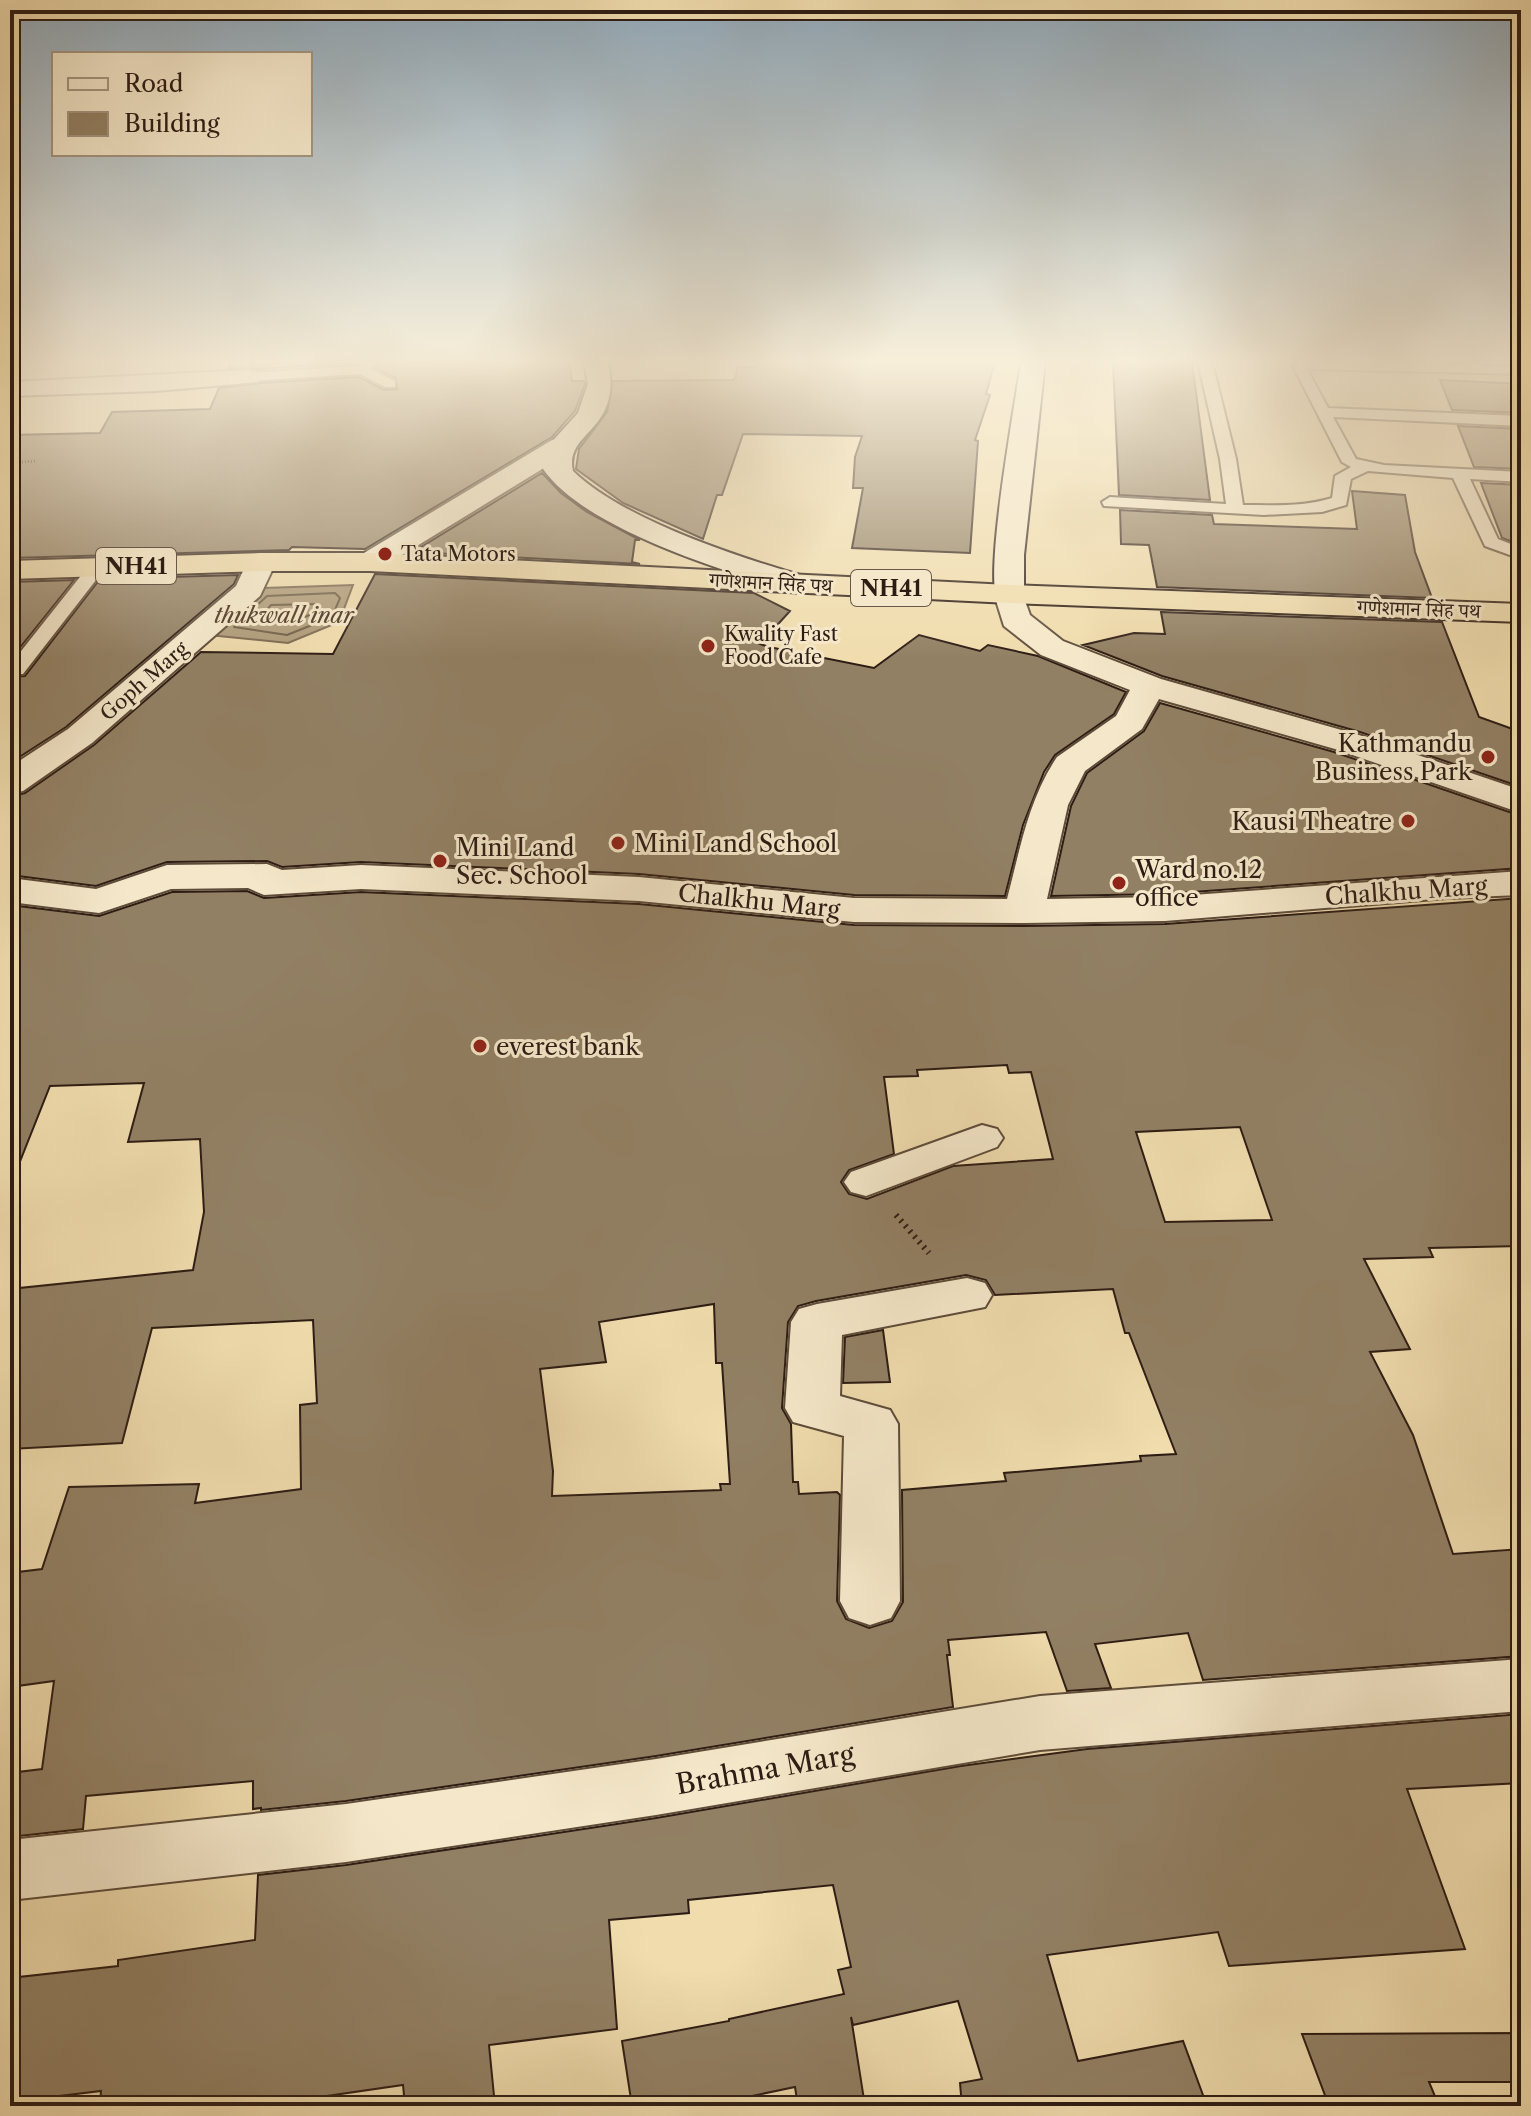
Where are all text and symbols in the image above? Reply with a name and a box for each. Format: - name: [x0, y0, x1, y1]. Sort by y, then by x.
- legend: [52, 52, 312, 156]
- text: Road: [124, 69, 184, 98]
- text: Building: [124, 109, 220, 138]
- place label: Tata Motors: [401, 542, 516, 566]
- marker: Tata Motors: [376, 545, 394, 563]
- road number: NH41: [96, 548, 176, 584]
- street label: गणेशमान सिंह पथ: [708, 568, 835, 598]
- road number: NH41: [851, 570, 931, 606]
- street label: गणेशमान सिंह पथ: [1356, 595, 1482, 623]
- water label: thukwall inar: [214, 602, 355, 629]
- place label: Kwality Fast Food Cafe: [724, 622, 838, 669]
- street label: Goph Marg: [95, 636, 193, 725]
- marker: Kwality Fast Food Cafe: [699, 637, 717, 655]
- place label: Kathmandu Business Park: [1315, 729, 1473, 786]
- marker: Kathmandu Business Park: [1479, 748, 1497, 766]
- place label: Kausi Theatre: [1232, 807, 1392, 836]
- marker: Kausi Theatre: [1399, 812, 1417, 830]
- place label: Mini Land School: [634, 829, 837, 858]
- place label: Mini Land Sec. School: [456, 833, 588, 890]
- marker: Mini Land School: [609, 834, 627, 852]
- marker: Mini Land Sec. School: [431, 852, 449, 870]
- place label: Ward no.12 office: [1134, 855, 1263, 912]
- street label: Chalkhu Marg: [1324, 871, 1489, 911]
- marker: Ward no.12 office: [1110, 874, 1128, 892]
- street label: Chalkhu Marg: [677, 878, 842, 924]
- place label: everest bank: [496, 1032, 640, 1061]
- marker: everest bank: [471, 1037, 489, 1055]
- street label: Brahma Marg: [673, 1737, 857, 1801]

